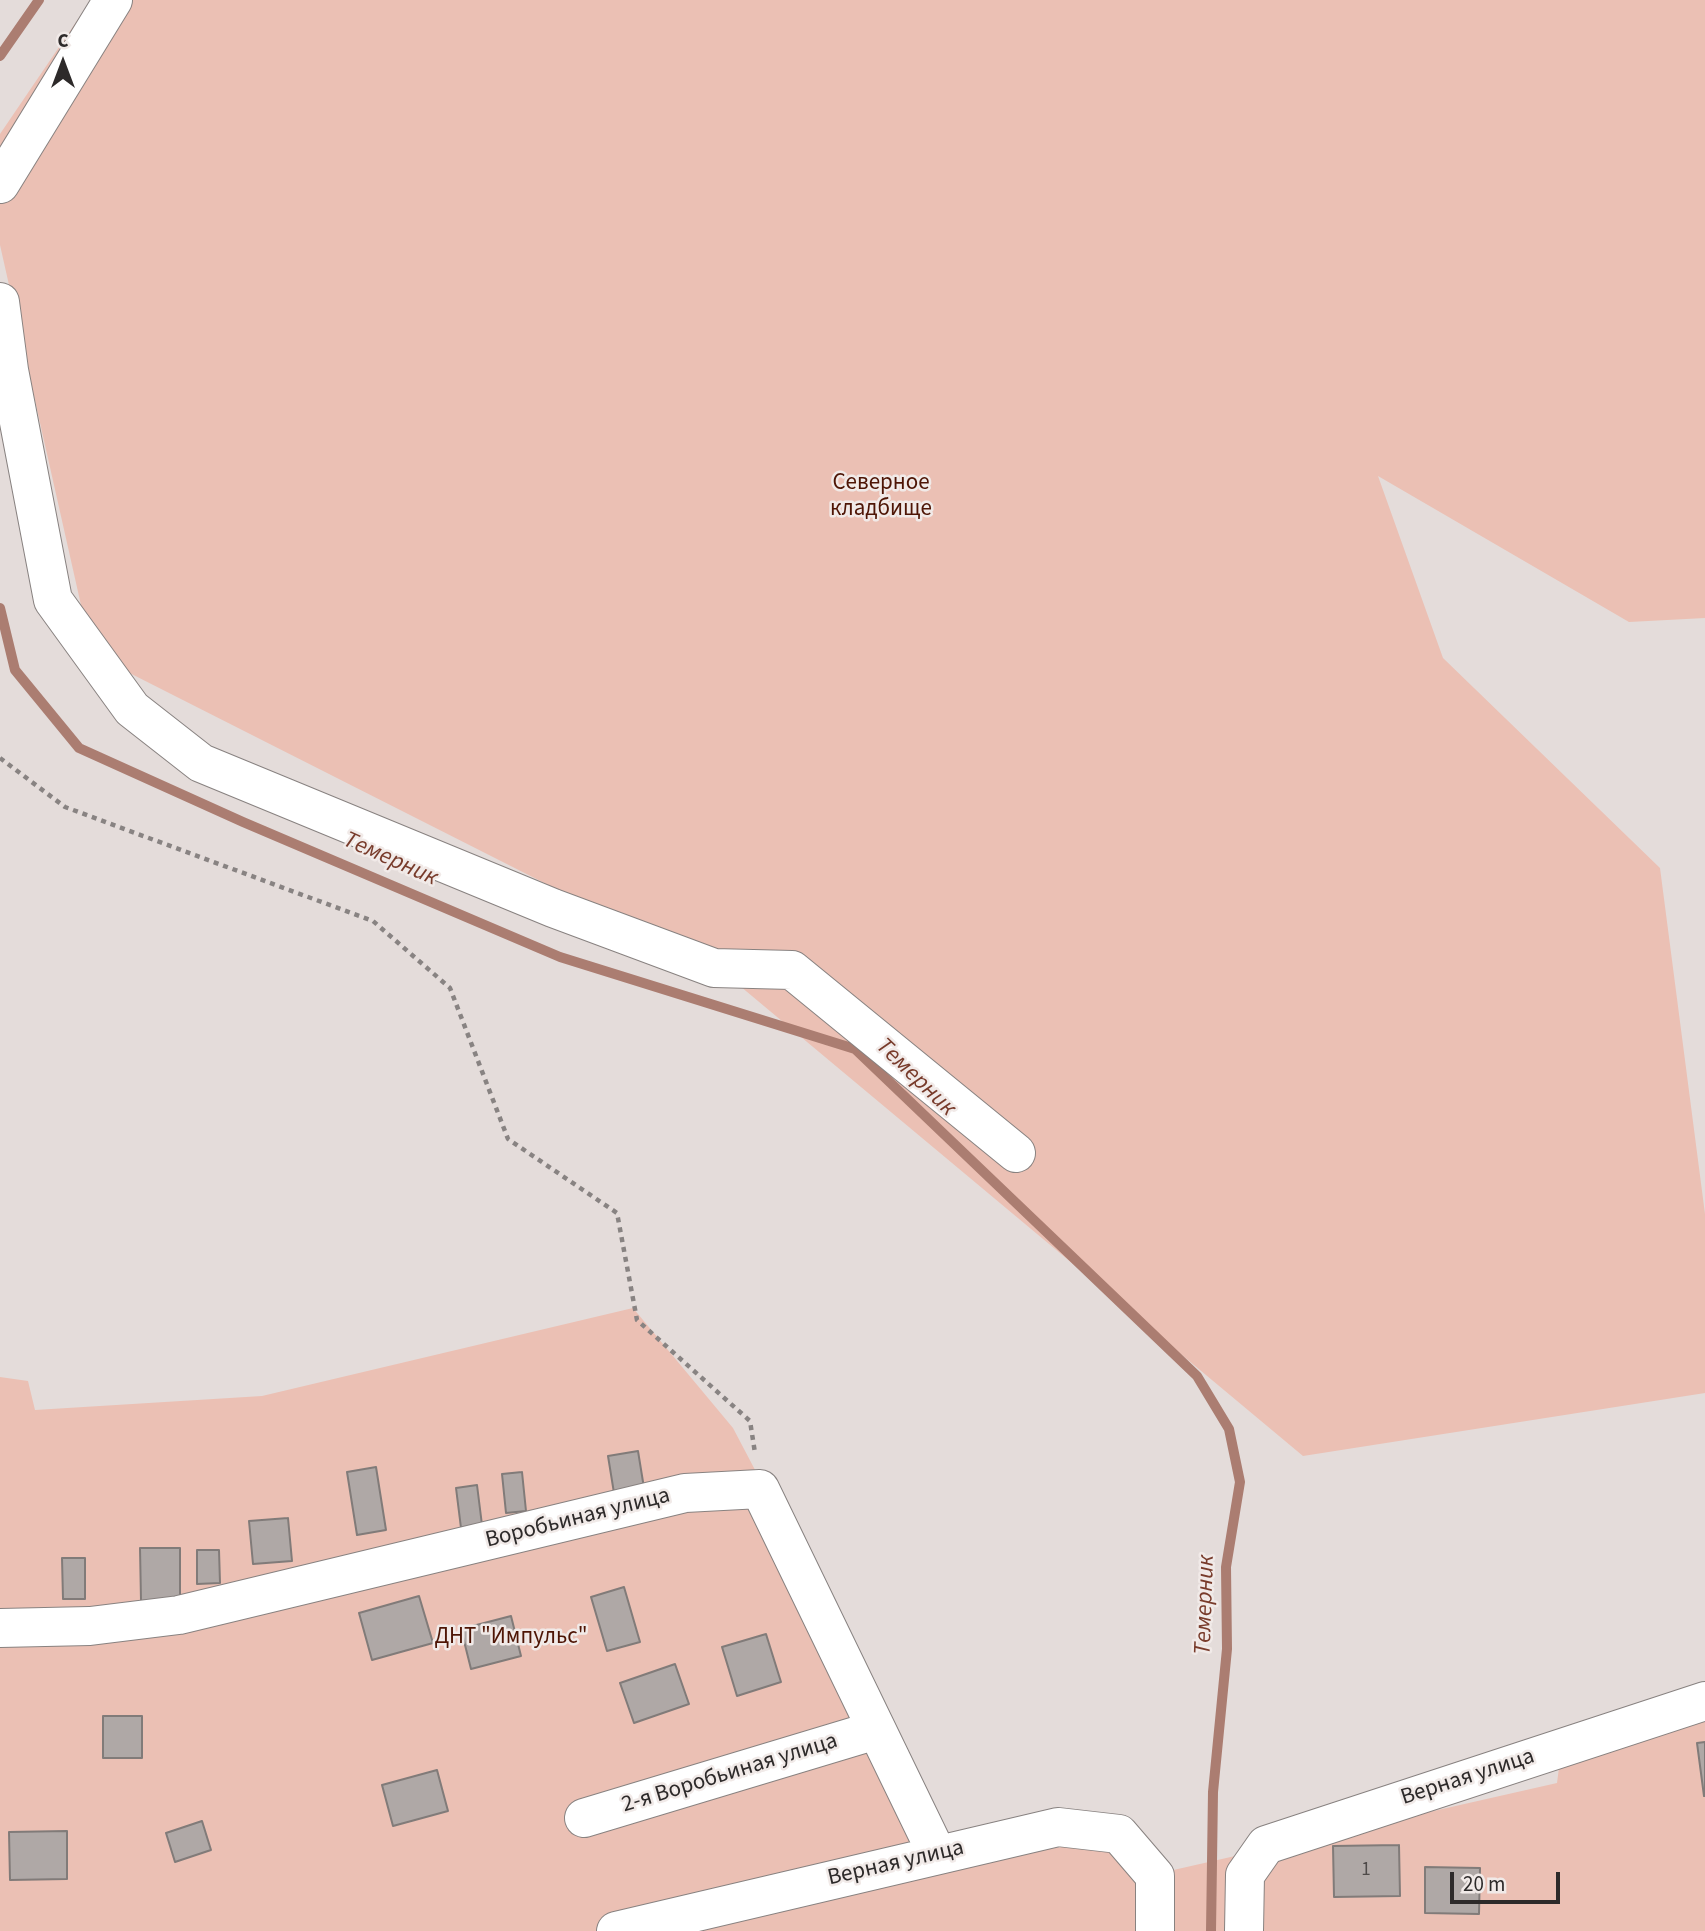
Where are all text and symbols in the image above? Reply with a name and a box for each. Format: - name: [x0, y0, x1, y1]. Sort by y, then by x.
- north arrow: [28, 28, 98, 98]
- text: С: [57, 28, 69, 55]
- park label: Северное кладбище: [830, 470, 932, 524]
- water label: Темерник: [338, 826, 442, 894]
- water label: Темерник: [869, 1033, 961, 1123]
- street label: Воробьиная улица: [483, 1483, 673, 1555]
- water label: Темерник: [1190, 1554, 1222, 1656]
- park label: ДНТ "Импульс": [435, 1624, 587, 1652]
- street label: 2-я Воробьиная улица: [619, 1728, 841, 1820]
- street label: Верная улица: [1398, 1743, 1538, 1813]
- street label: Верная улица: [825, 1835, 967, 1893]
- scale bar: [1453, 1857, 1563, 1901]
- house number: 1: [1361, 1860, 1371, 1882]
- text: 20 m: [1463, 1869, 1505, 1899]

